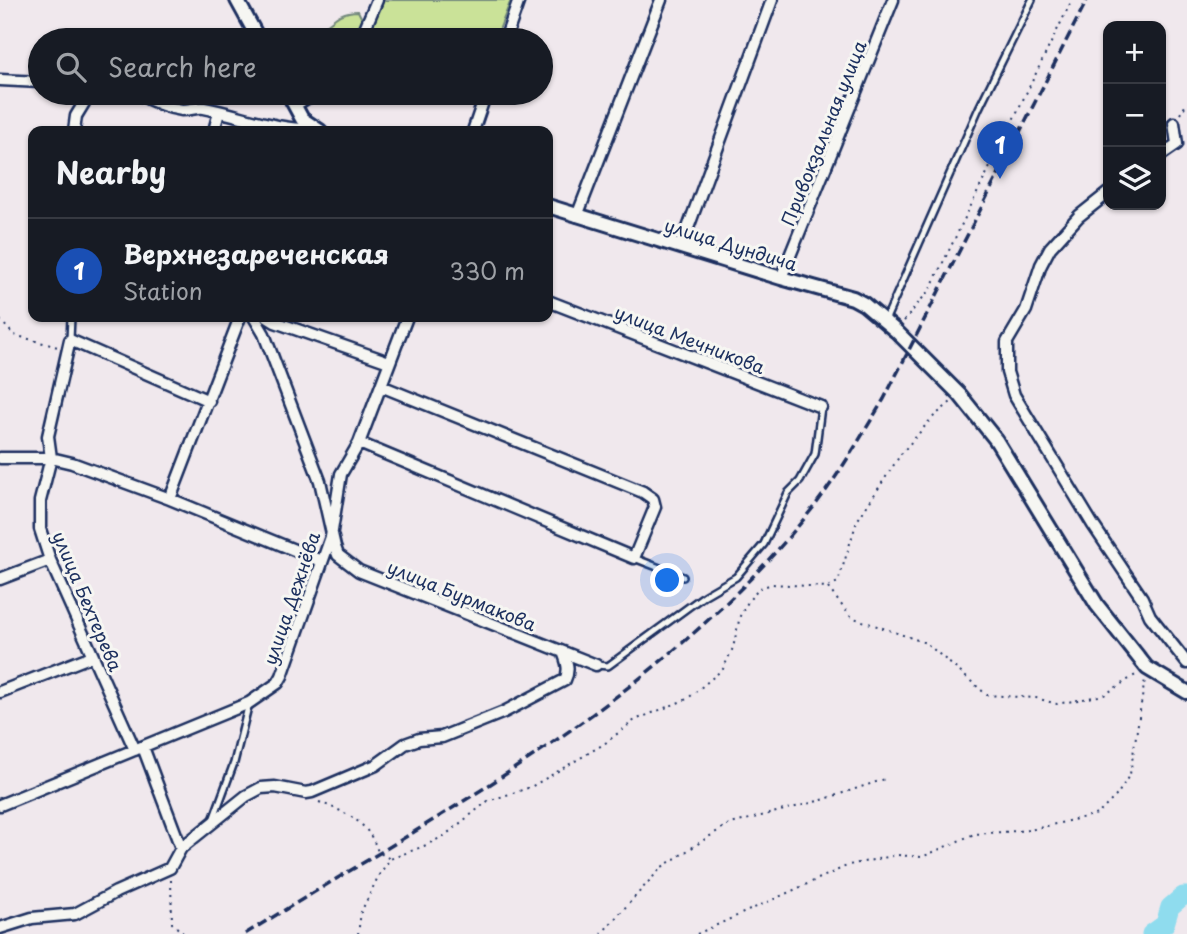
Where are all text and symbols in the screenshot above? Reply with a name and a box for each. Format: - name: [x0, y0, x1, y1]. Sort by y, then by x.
- map controls: [1103, 21, 1166, 210]
- button: +: [1103, 21, 1166, 84]
- search box: [28, 28, 553, 105]
- street label: Привокзальная улица: [773, 36, 873, 230]
- text: Search here: [108, 47, 257, 86]
- icon: search: [52, 48, 90, 86]
- button: −: [1103, 84, 1166, 147]
- pin: 1: [977, 121, 1023, 179]
- button: layers: [1103, 147, 1166, 210]
- text: Nearby: [56, 149, 166, 194]
- street label: улица Дундича: [661, 211, 801, 277]
- text: Верхнезареченская: [123, 234, 389, 273]
- text: 1: [74, 253, 85, 288]
- text: 330 m: [449, 253, 525, 288]
- text: Station: [123, 273, 203, 308]
- street label: улица Мечникова: [611, 298, 770, 380]
- street label: улица Бехтерева: [46, 527, 130, 676]
- street label: улица Дежнёва: [256, 527, 327, 668]
- street label: улица Бурмакова: [384, 553, 541, 637]
- your location: [650, 563, 684, 597]

